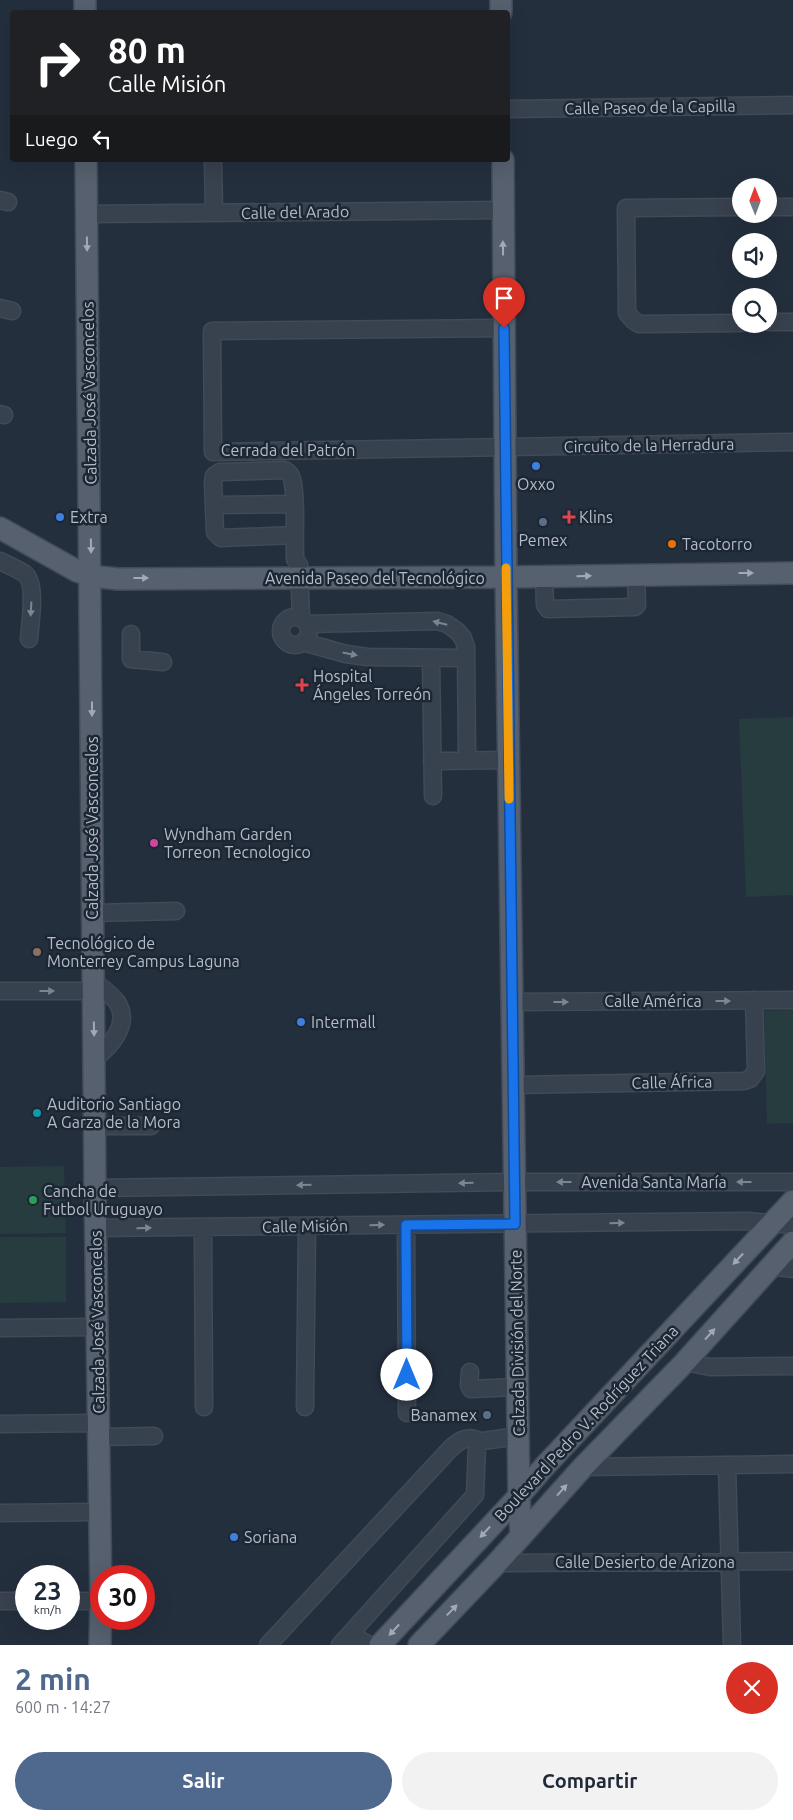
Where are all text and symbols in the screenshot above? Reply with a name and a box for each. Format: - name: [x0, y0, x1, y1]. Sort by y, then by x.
- icon: right: [25, 30, 90, 95]
- text: 80 m: [108, 30, 186, 70]
- text: Calle Misión: [108, 71, 226, 96]
- street label: Calle Paseo de la Capilla: [564, 97, 736, 117]
- icon: left: [88, 125, 116, 153]
- text: Luego: [25, 128, 78, 150]
- north arrow: [732, 178, 778, 222]
- map controls: [732, 178, 777, 333]
- street label: Calle del Arado: [241, 202, 349, 222]
- button: sound: [732, 233, 777, 278]
- one-way arrow: [83, 236, 91, 252]
- one-way arrow: [499, 240, 507, 256]
- pin: [483, 277, 525, 328]
- icon: arrive: [490, 284, 518, 312]
- button: search: [732, 288, 777, 333]
- street label: Calzada José Vasconcelos: [78, 301, 100, 485]
- street label: Circuito de la Herradura: [564, 435, 734, 455]
- street label: Cerrada del Patrón: [221, 441, 355, 459]
- marker: Oxxo: [530, 460, 542, 472]
- place label: Oxxo: [517, 475, 555, 493]
- place label: Extra: [70, 508, 108, 526]
- place label: Klins: [579, 508, 613, 526]
- marker: Extra: [54, 511, 66, 523]
- marker: Klins: [563, 511, 575, 523]
- marker: Pemex: [537, 516, 549, 528]
- place label: Pemex: [519, 531, 567, 549]
- place label: Tacotorro: [682, 535, 752, 553]
- one-way arrow: [87, 538, 95, 554]
- marker: Tacotorro: [666, 538, 678, 550]
- street label: Avenida Paseo del Tecnológico: [265, 569, 485, 587]
- one-way arrow: [739, 569, 755, 577]
- one-way arrow: [576, 572, 592, 580]
- one-way arrow: [134, 574, 150, 582]
- one-way arrow: [26, 601, 34, 617]
- one-way arrow: [433, 619, 448, 627]
- one-way arrow: [343, 651, 359, 659]
- place label: Hospital Ángeles Torreón: [313, 667, 431, 703]
- marker: Hospital Ángeles Torreón: [295, 678, 309, 692]
- one-way arrow: [88, 701, 96, 717]
- street label: Calzada José Vasconcelos: [83, 736, 101, 920]
- place label: Wyndham Garden Torreon Tecnologico: [164, 825, 311, 861]
- marker: Wyndham Garden Torreon Tecnologico: [148, 837, 160, 849]
- place label: Tecnológico de Monterrey Campus Laguna: [47, 934, 240, 970]
- marker: Tecnológico de Monterrey Campus Laguna: [31, 946, 43, 958]
- one-way arrow: [39, 987, 55, 995]
- street label: Calle América: [604, 992, 702, 1010]
- one-way arrow: [716, 997, 732, 1005]
- one-way arrow: [553, 998, 569, 1006]
- place label: Intermall: [311, 1013, 376, 1031]
- marker: Intermall: [295, 1016, 307, 1028]
- one-way arrow: [90, 1021, 98, 1037]
- street label: Calle África: [631, 1070, 713, 1092]
- place label: Auditorio Santiago A Garza de la Mora: [47, 1095, 181, 1131]
- marker: Auditorio Santiago A Garza de la Mora: [31, 1107, 43, 1119]
- street label: Avenida Santa María: [581, 1173, 727, 1191]
- one-way arrow: [556, 1178, 572, 1186]
- one-way arrow: [736, 1178, 752, 1186]
- one-way arrow: [458, 1179, 474, 1187]
- one-way arrow: [295, 1181, 311, 1189]
- place label: Cancha de Futbol Uruguayo: [43, 1182, 163, 1218]
- marker: Cancha de Futbol Uruguayo: [27, 1194, 39, 1206]
- street label: Calle Misión: [262, 1216, 348, 1236]
- one-way arrow: [609, 1218, 625, 1226]
- one-way arrow: [369, 1221, 385, 1229]
- one-way arrow: [136, 1224, 152, 1232]
- street label: Calzada José Vasconcelos: [86, 1230, 108, 1414]
- street label: Calzada División del Norte: [506, 1249, 528, 1437]
- one-way arrow: [732, 1253, 744, 1265]
- street label: Boulevard Pedro V. Rodríguez Triana: [491, 1322, 681, 1524]
- one-way arrow: [704, 1328, 716, 1340]
- position arrow: [380, 1348, 432, 1400]
- place label: Banamex: [411, 1406, 477, 1424]
- marker: Banamex: [481, 1409, 493, 1421]
- one-way arrow: [557, 1484, 568, 1497]
- one-way arrow: [479, 1526, 491, 1538]
- place label: Soriana: [244, 1528, 297, 1546]
- marker: Soriana: [228, 1531, 240, 1543]
- street label: Calle Desierto de Arizona: [555, 1553, 735, 1571]
- speed limit sign: 30: [90, 1565, 155, 1630]
- text: 23: [33, 1577, 62, 1605]
- text: km/h: [34, 1603, 61, 1616]
- one-way arrow: [446, 1604, 458, 1616]
- one-way arrow: [388, 1623, 400, 1635]
- text: 2 min: [15, 1662, 91, 1696]
- button: close: [726, 1662, 778, 1714]
- text: 600 m · 14:27: [15, 1698, 111, 1716]
- button: Salir: [15, 1752, 392, 1810]
- button: Compartir: [402, 1752, 778, 1810]

